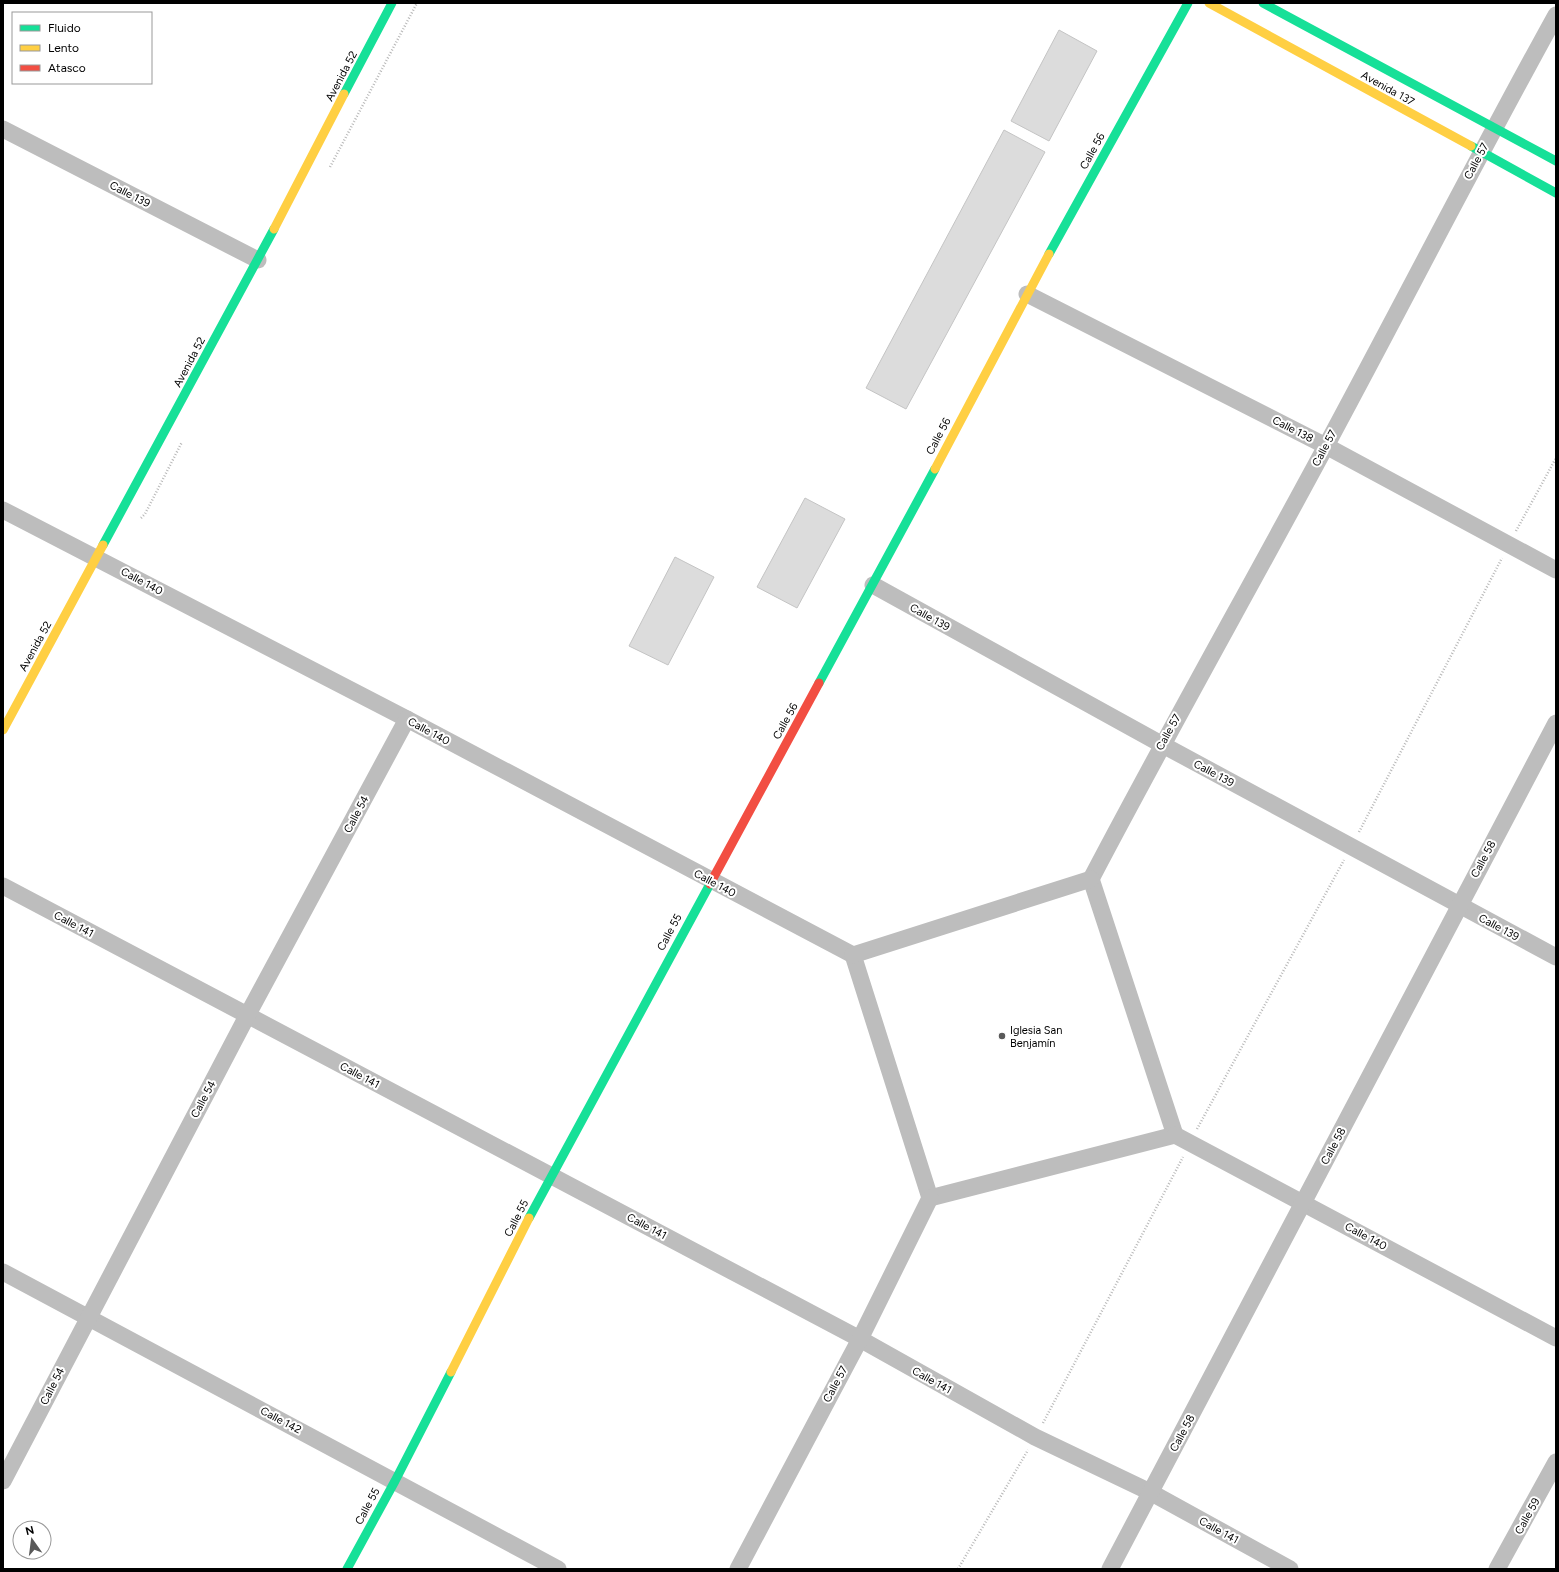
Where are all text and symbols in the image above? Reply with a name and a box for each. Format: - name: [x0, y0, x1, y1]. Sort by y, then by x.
- legend: [12, 12, 152, 84]
- text: Fluido: [48, 21, 81, 35]
- text: Lento: [48, 41, 79, 55]
- street label: Avenida 52: [323, 49, 360, 104]
- text: Atasco: [48, 61, 86, 75]
- street label: Avenida 137: [1359, 68, 1417, 108]
- street label: Calle 56: [1077, 131, 1108, 172]
- street label: Calle 57: [1461, 141, 1491, 182]
- street label: Calle 139: [107, 179, 152, 210]
- street label: Avenida 52: [171, 335, 208, 390]
- street label: Calle 138: [1270, 414, 1316, 445]
- street label: Calle 56: [923, 416, 953, 457]
- street label: Calle 57: [1309, 428, 1339, 469]
- street label: Calle 140: [119, 565, 165, 598]
- street label: Calle 139: [907, 601, 952, 634]
- street label: Avenida 52: [16, 619, 54, 673]
- street label: Calle 56: [770, 701, 801, 742]
- street label: Calle 57: [1153, 712, 1184, 753]
- street label: Calle 140: [406, 715, 452, 748]
- street label: Calle 139: [1191, 757, 1236, 789]
- street label: Calle 54: [341, 793, 372, 835]
- street label: Calle 58: [1468, 838, 1499, 880]
- street label: Calle 140: [692, 867, 738, 900]
- street label: Calle 141: [52, 909, 96, 940]
- street label: Calle 139: [1476, 911, 1521, 943]
- street label: Calle 55: [654, 912, 685, 953]
- place label: Iglesia San Benjamín: [1010, 1024, 1062, 1050]
- marker: Iglesia San Benjamín: [997, 1031, 1007, 1041]
- street label: Calle 141: [338, 1060, 382, 1091]
- street label: Calle 54: [188, 1078, 219, 1120]
- street label: Calle 58: [1318, 1125, 1349, 1167]
- street label: Calle 55: [502, 1198, 531, 1239]
- street label: Calle 141: [625, 1211, 669, 1242]
- street label: Calle 140: [1343, 1220, 1389, 1253]
- street label: Calle 57: [820, 1364, 850, 1405]
- street label: Calle 141: [910, 1364, 954, 1397]
- street label: Calle 54: [38, 1365, 67, 1407]
- street label: Calle 142: [258, 1404, 304, 1437]
- street label: Calle 58: [1167, 1412, 1198, 1454]
- street label: Calle 55: [352, 1486, 383, 1527]
- street label: Calle 59: [1512, 1496, 1543, 1537]
- street label: Calle 141: [1197, 1514, 1241, 1547]
- north arrow: [12, 1520, 52, 1560]
- text: N: [24, 1523, 35, 1538]

